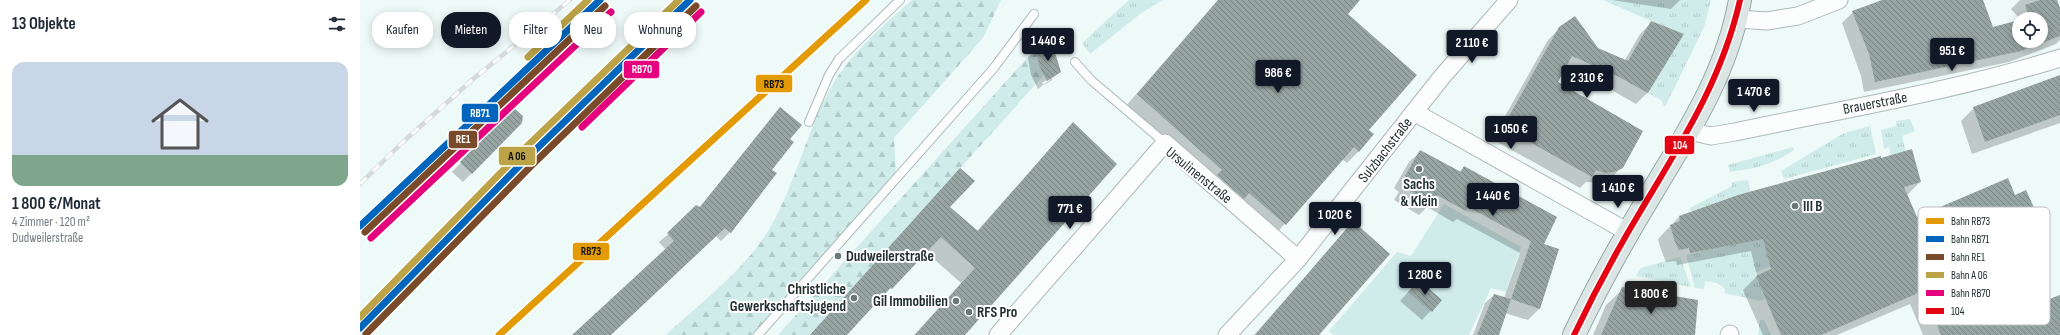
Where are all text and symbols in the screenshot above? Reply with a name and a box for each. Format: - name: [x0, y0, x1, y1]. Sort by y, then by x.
- chip: Kaufen: [372, 12, 433, 48]
- chip: Mieten: [441, 12, 501, 48]
- chip: Filter: [509, 12, 562, 48]
- chip: Neu: [570, 12, 616, 48]
- chip: Wohnung: [624, 12, 696, 48]
- map controls: [2012, 12, 2048, 48]
- button: locate: [2012, 12, 2048, 48]
- icon: filters: [326, 13, 348, 35]
- text: 13 Objekte: [12, 14, 76, 34]
- pin: 1 440 €: [1011, 28, 1085, 62]
- pin: 2 110 €: [1435, 30, 1509, 64]
- text: 1 440 €: [1031, 33, 1065, 49]
- text: 2 110 €: [1456, 35, 1488, 51]
- pin: 951 €: [1924, 38, 1980, 72]
- text: 951 €: [1939, 43, 1965, 59]
- line badge: RB70: [623, 60, 660, 79]
- pin: 986 €: [1250, 60, 1306, 94]
- text: RB70: [632, 63, 652, 76]
- text: 986 €: [1264, 65, 1292, 81]
- pin: 2 310 €: [1550, 65, 1624, 99]
- text: 2 310 €: [1570, 70, 1604, 86]
- line badge: RB73: [755, 74, 793, 93]
- text: RB73: [764, 78, 784, 91]
- pin: 1 470 €: [1717, 79, 1791, 113]
- text: 1 470 €: [1737, 84, 1771, 100]
- icon: home: [144, 88, 216, 160]
- street label: Brauerstraße: [1841, 88, 1909, 119]
- line badge: RB71: [461, 103, 499, 123]
- text: RB71: [470, 107, 491, 120]
- street label: Sulzbachstraße: [1354, 114, 1417, 187]
- pin: 1 050 €: [1474, 116, 1548, 150]
- text: 1 050 €: [1494, 121, 1528, 137]
- line badge: RE1: [448, 130, 478, 149]
- text: RE1: [456, 133, 471, 146]
- line badge: 104: [1664, 135, 1695, 155]
- text: 104: [1673, 139, 1687, 152]
- street label: Ursulinenstraße: [1162, 143, 1236, 208]
- line badge: A 06: [498, 146, 536, 166]
- text: A 06: [507, 150, 526, 163]
- marker: Sachs & Klein: [1414, 164, 1424, 174]
- place label: Sachs & Klein: [1401, 175, 1437, 211]
- pin: 1 410 €: [1581, 175, 1655, 209]
- text: 1 410 €: [1601, 180, 1635, 196]
- pin: 1 440 €: [1456, 183, 1530, 217]
- text: 1 440 €: [1476, 188, 1510, 204]
- text: 1 800 €/Monat: [12, 194, 101, 214]
- pin: 771 €: [1042, 196, 1098, 230]
- place label: III B: [1803, 197, 1822, 216]
- text: 771 €: [1057, 201, 1083, 217]
- marker: III B: [1790, 201, 1800, 211]
- pin: 1 020 €: [1298, 202, 1372, 236]
- text: 1 020 €: [1318, 207, 1352, 223]
- legend: [1918, 207, 2050, 325]
- text: 4 Zimmer · 120 m²: [12, 214, 90, 230]
- text: Bahn RB73: [1951, 215, 1991, 228]
- text: Dudweilerstraße: [12, 230, 83, 246]
- text: Bahn RB71: [1951, 233, 1990, 246]
- line badge: RB73: [572, 242, 610, 261]
- text: RB73: [581, 245, 601, 258]
- place label: Dudweilerstraße: [846, 247, 934, 266]
- marker: Dudweilerstraße: [833, 251, 843, 261]
- text: Bahn RE1: [1951, 251, 1985, 264]
- pin: 1 280 €: [1388, 262, 1462, 296]
- text: 1 280 €: [1408, 267, 1442, 283]
- text: Bahn A 06: [1951, 269, 1988, 282]
- place label: Christliche Gewerkschaftsjugend: [730, 280, 846, 316]
- pin: 1 800 €: [1614, 281, 1688, 315]
- text: 1 800 €: [1634, 286, 1668, 302]
- text: Bahn RB70: [1951, 287, 1991, 300]
- place label: Gil Immobilien: [873, 292, 948, 311]
- marker: Christliche Gewerkschaftsjugend: [849, 293, 859, 303]
- marker: Gil Immobilien: [951, 296, 961, 306]
- place label: RFS Pro: [977, 303, 1017, 322]
- text: 104: [1951, 305, 1965, 318]
- marker: RFS Pro: [964, 307, 974, 317]

